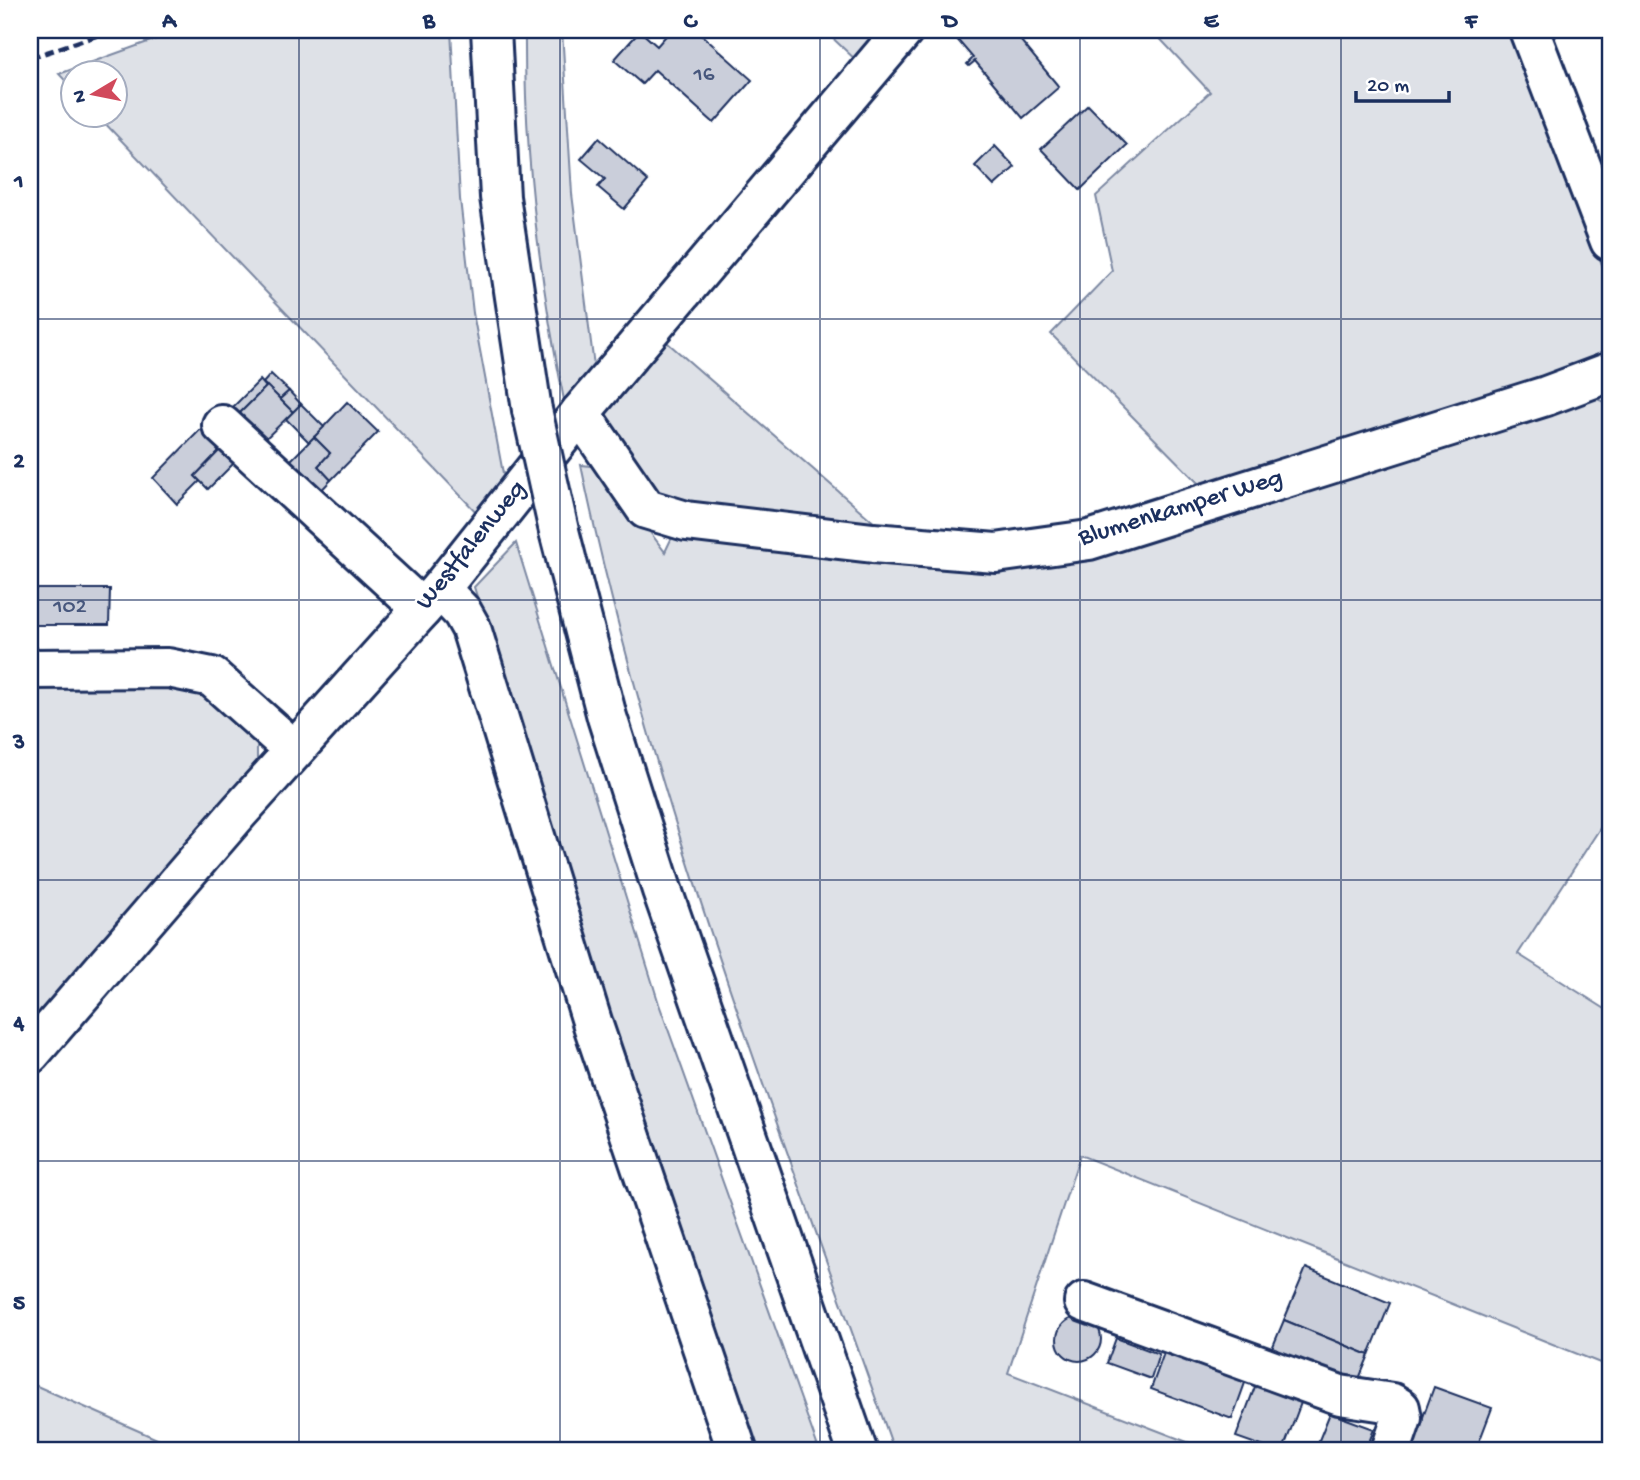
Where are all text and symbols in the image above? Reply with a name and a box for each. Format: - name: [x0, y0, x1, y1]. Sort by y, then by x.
- text: A: [161, 9, 177, 36]
- text: B: [422, 9, 436, 36]
- text: C: [684, 9, 699, 36]
- text: D: [941, 9, 959, 36]
- text: E: [1204, 9, 1220, 36]
- text: F: [1464, 9, 1479, 36]
- north arrow: [60, 60, 130, 130]
- scale bar: [1356, 60, 1449, 104]
- house number: 16: [693, 62, 715, 89]
- text: 20 m: [1367, 75, 1409, 100]
- text: N: [68, 88, 93, 104]
- text: 1: [13, 169, 24, 196]
- text: 2: [13, 449, 25, 476]
- street label: Blumenkamper Weg: [1074, 463, 1287, 555]
- street label: Westfalenweg: [410, 475, 534, 617]
- house number: 102: [52, 594, 87, 621]
- text: 3: [12, 730, 25, 757]
- text: 4: [13, 1011, 25, 1038]
- text: 5: [13, 1291, 25, 1318]

